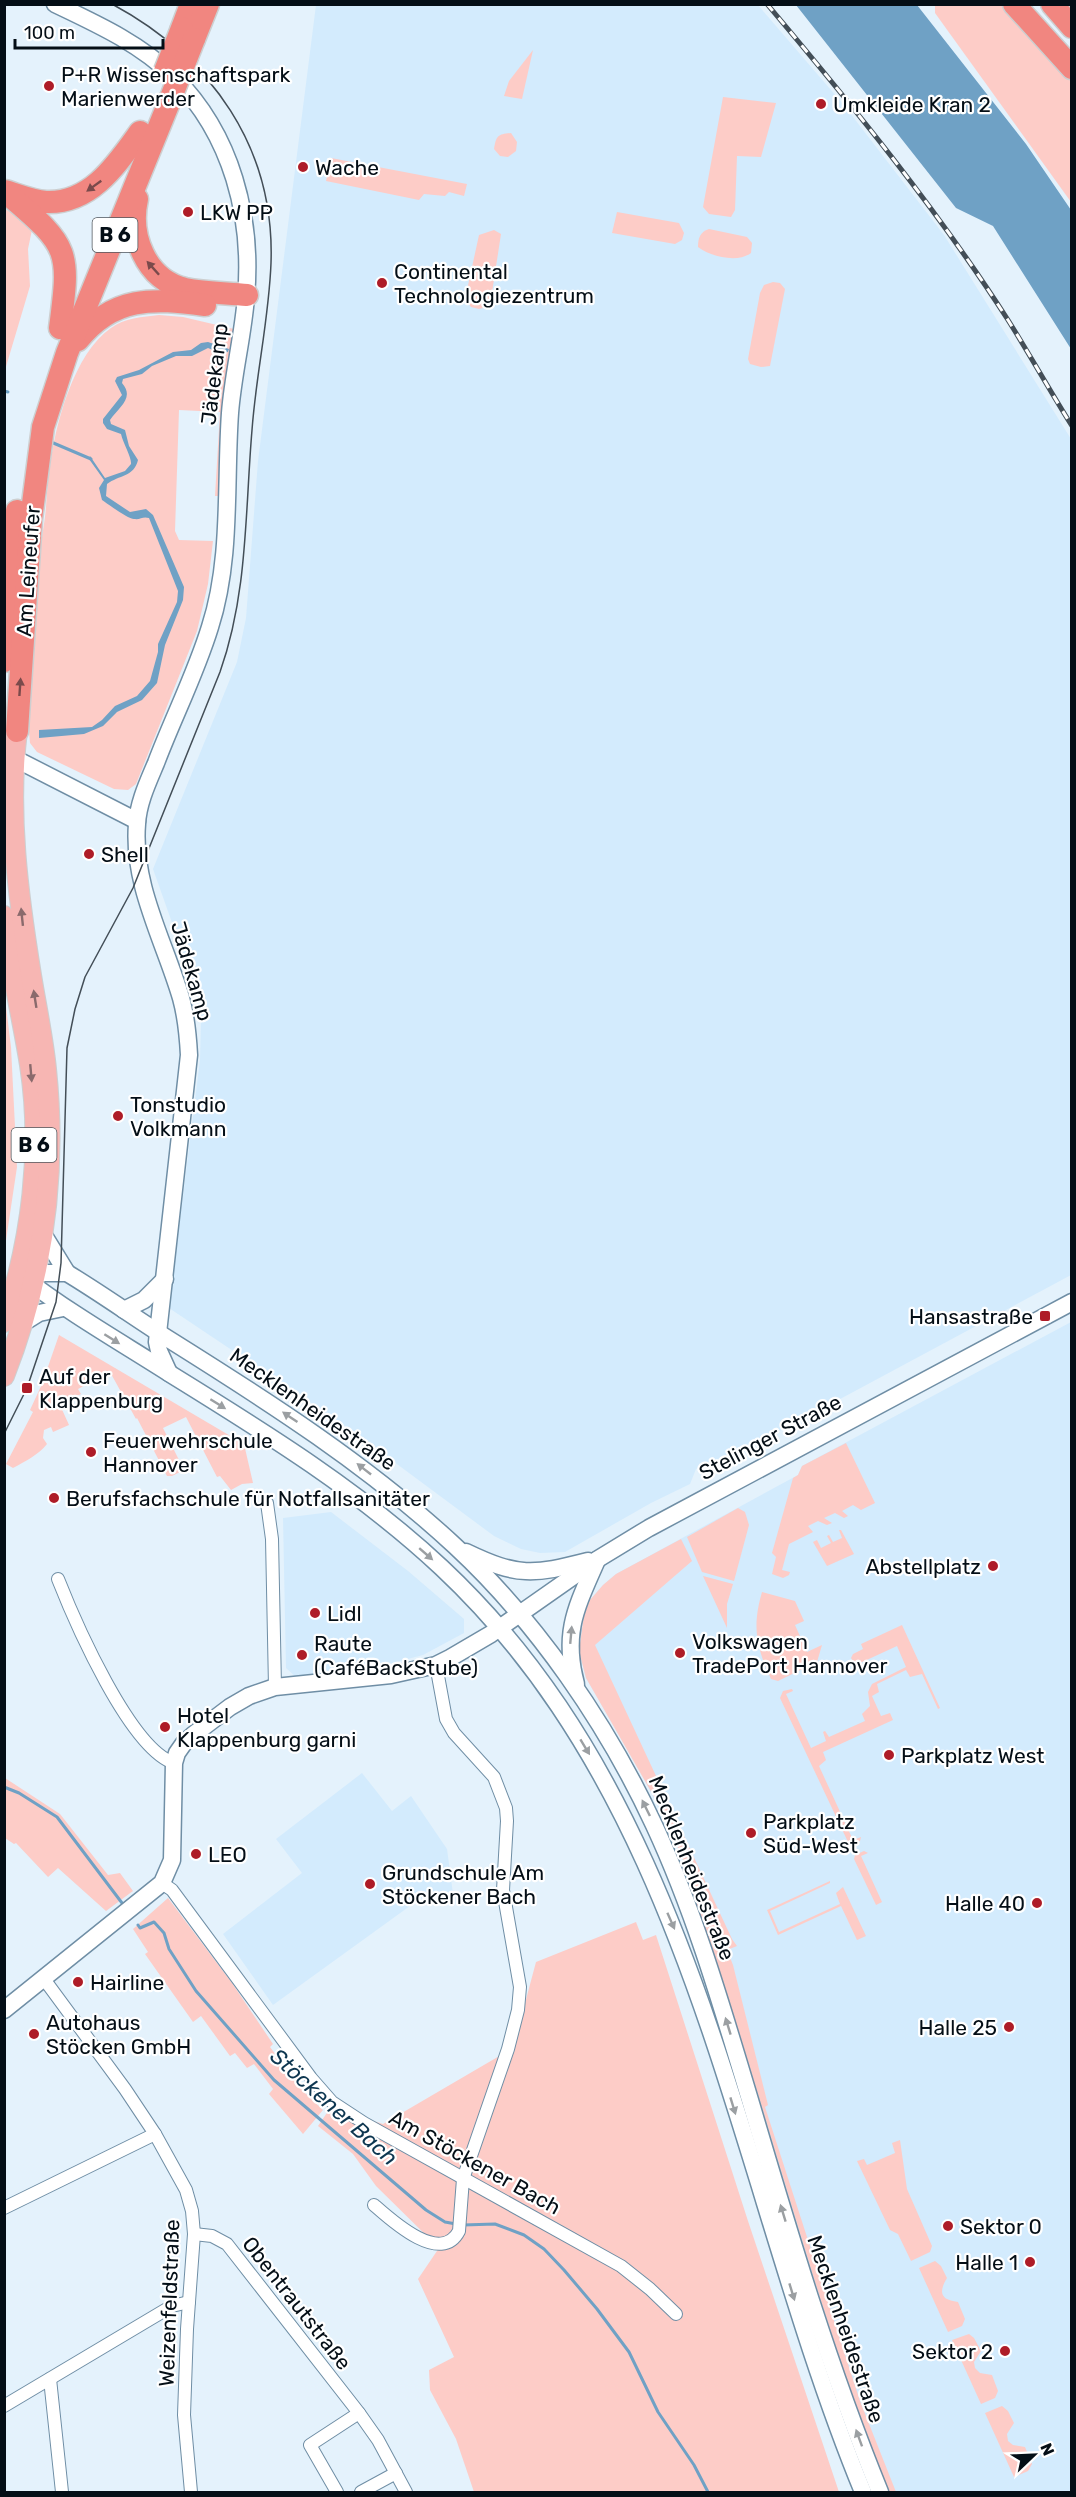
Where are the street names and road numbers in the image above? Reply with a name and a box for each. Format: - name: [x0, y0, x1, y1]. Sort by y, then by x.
- road number: B 6: [92, 218, 138, 252]
- street label: Jädekamp: [195, 322, 233, 426]
- street label: Am Leineufer: [11, 505, 45, 637]
- street label: Jädekamp: [166, 918, 218, 1024]
- road number: B 6: [12, 1128, 57, 1162]
- street label: Mecklenheidestraße: [225, 1342, 401, 1476]
- street label: Stelinger Straße: [695, 1389, 845, 1485]
- street label: Mecklenheidestraße: [644, 1772, 740, 1964]
- street label: Am Stöckener Bach: [385, 2105, 565, 2219]
- street label: Weizenfeldstraße: [154, 2219, 184, 2387]
- street label: Obentrautstraße: [237, 2231, 357, 2375]
- street label: Mecklenheidestraße: [802, 2232, 890, 2426]

